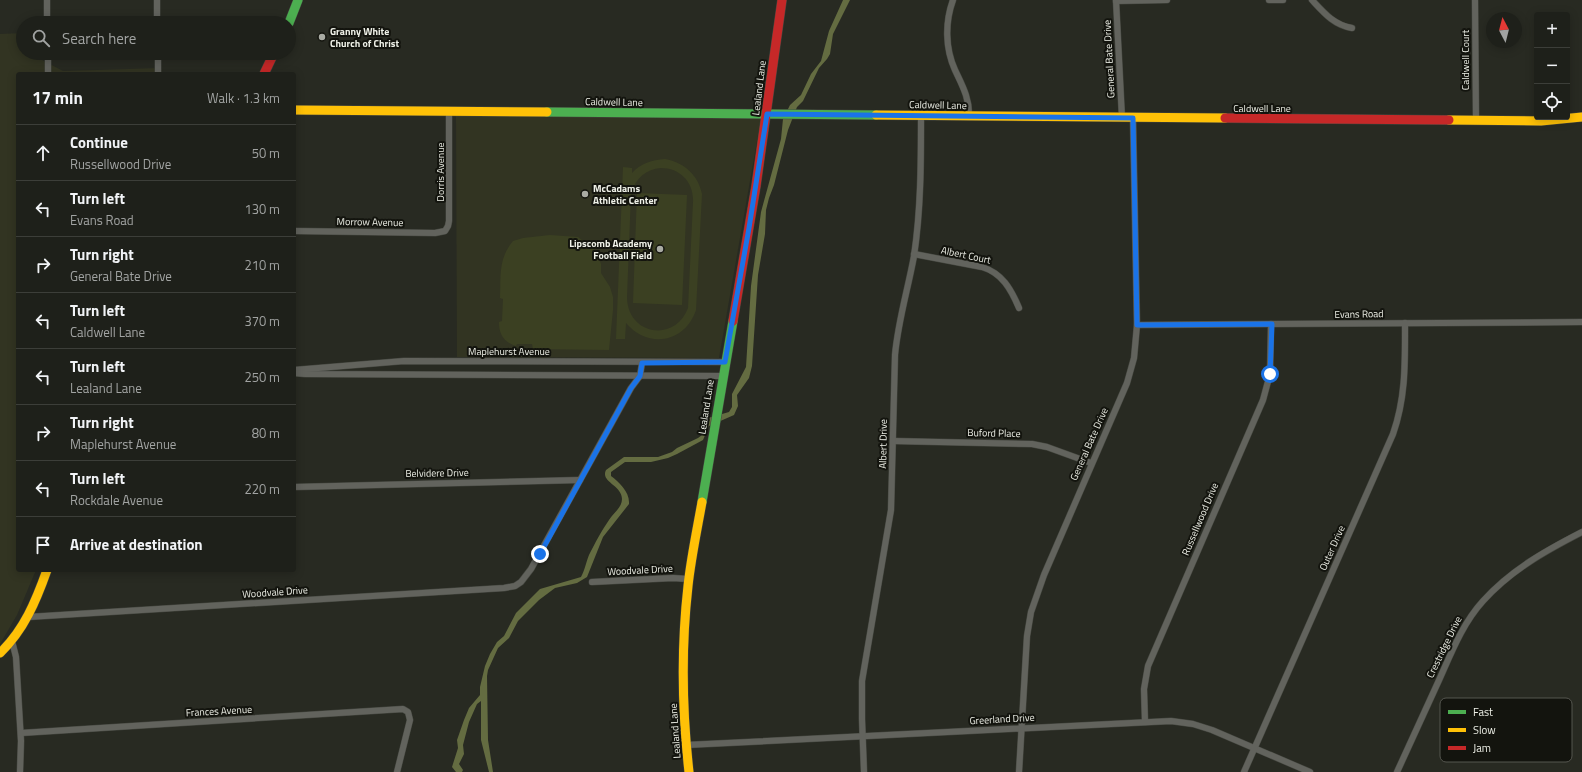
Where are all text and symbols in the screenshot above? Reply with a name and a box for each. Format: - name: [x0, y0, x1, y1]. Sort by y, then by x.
- north arrow: [1486, 12, 1522, 48]
- map controls: [1534, 12, 1570, 120]
- button: +: [1534, 12, 1570, 48]
- search box: [16, 16, 296, 60]
- street label: General Bate Drive: [1099, 19, 1119, 99]
- place label: Granny White Church of Christ: [330, 24, 399, 51]
- icon: search: [30, 27, 52, 49]
- text: Search here: [62, 27, 136, 50]
- street label: Caldwell Court: [1458, 29, 1473, 90]
- marker: Granny White Church of Christ: [317, 32, 327, 42]
- button: −: [1534, 48, 1570, 84]
- street label: Lealand Lane: [748, 60, 770, 116]
- button: locate: [1534, 84, 1570, 120]
- text: 17 min: [32, 85, 83, 111]
- text: Walk · 1.3 km: [207, 88, 280, 108]
- street label: Caldwell Lane: [585, 94, 643, 110]
- street label: Caldwell Lane: [909, 97, 967, 113]
- street label: Caldwell Lane: [1233, 101, 1291, 116]
- text: Continue: [70, 131, 128, 154]
- icon: ahead: [32, 142, 54, 164]
- text: 50 m: [252, 143, 280, 163]
- street label: Dorris Avenue: [433, 143, 448, 201]
- text: Russellwood Drive: [70, 154, 171, 174]
- place label: McCadams Athletic Center: [593, 181, 657, 208]
- text: Turn left: [70, 187, 125, 210]
- marker: McCadams Athletic Center: [580, 189, 590, 199]
- icon: left: [32, 198, 54, 220]
- text: 130 m: [244, 199, 280, 219]
- text: Evans Road: [70, 210, 134, 230]
- street label: Morrow Avenue: [336, 214, 404, 230]
- place label: Lipscomb Academy Football Field: [569, 236, 652, 263]
- street label: Albert Court: [940, 242, 993, 268]
- text: Turn right: [70, 243, 134, 266]
- marker: Lipscomb Academy Football Field: [655, 244, 665, 254]
- icon: right: [32, 254, 54, 276]
- text: 210 m: [244, 255, 280, 275]
- text: General Bate Drive: [70, 266, 172, 286]
- text: Turn left: [70, 299, 125, 322]
- street label: Evans Road: [1334, 306, 1384, 322]
- icon: left: [32, 310, 54, 332]
- text: 370 m: [244, 311, 280, 331]
- text: Caldwell Lane: [70, 322, 145, 342]
- street label: Maplehurst Avenue: [468, 344, 550, 359]
- text: Turn left: [70, 355, 125, 378]
- route start: [1261, 365, 1279, 383]
- icon: left: [32, 366, 54, 388]
- text: 250 m: [244, 367, 280, 387]
- text: Lealand Lane: [70, 378, 142, 398]
- street label: Lealand Lane: [694, 379, 718, 435]
- street label: General Bate Drive: [1066, 405, 1112, 483]
- text: Turn right: [70, 411, 134, 434]
- street label: Albert Drive: [875, 419, 891, 469]
- icon: right: [32, 422, 54, 444]
- text: 80 m: [252, 423, 280, 443]
- street label: Buford Place: [967, 425, 1021, 441]
- text: Maplehurst Avenue: [70, 434, 176, 454]
- street label: Belvidere Drive: [405, 465, 469, 481]
- text: Turn left: [70, 467, 125, 490]
- icon: left: [32, 478, 54, 500]
- text: 220 m: [244, 479, 280, 499]
- street label: Russellwood Drive: [1178, 480, 1222, 558]
- text: Rockdale Avenue: [70, 490, 163, 510]
- street label: Outer Drive: [1315, 523, 1349, 573]
- text: Arrive at destination: [70, 533, 203, 556]
- icon: arrive: [32, 534, 54, 556]
- route end: [531, 545, 549, 563]
- street label: Woodvale Drive: [607, 561, 673, 579]
- street label: Woodvale Drive: [242, 582, 308, 602]
- street label: Crestridge Drive: [1423, 614, 1465, 680]
- legend: [1440, 698, 1572, 762]
- street label: Frances Avenue: [185, 702, 253, 720]
- street label: Lealand Lane: [666, 703, 684, 759]
- text: Fast: [1473, 704, 1493, 720]
- street label: Greerland Drive: [969, 710, 1035, 728]
- text: Slow: [1473, 722, 1496, 738]
- text: Jam: [1473, 740, 1491, 756]

